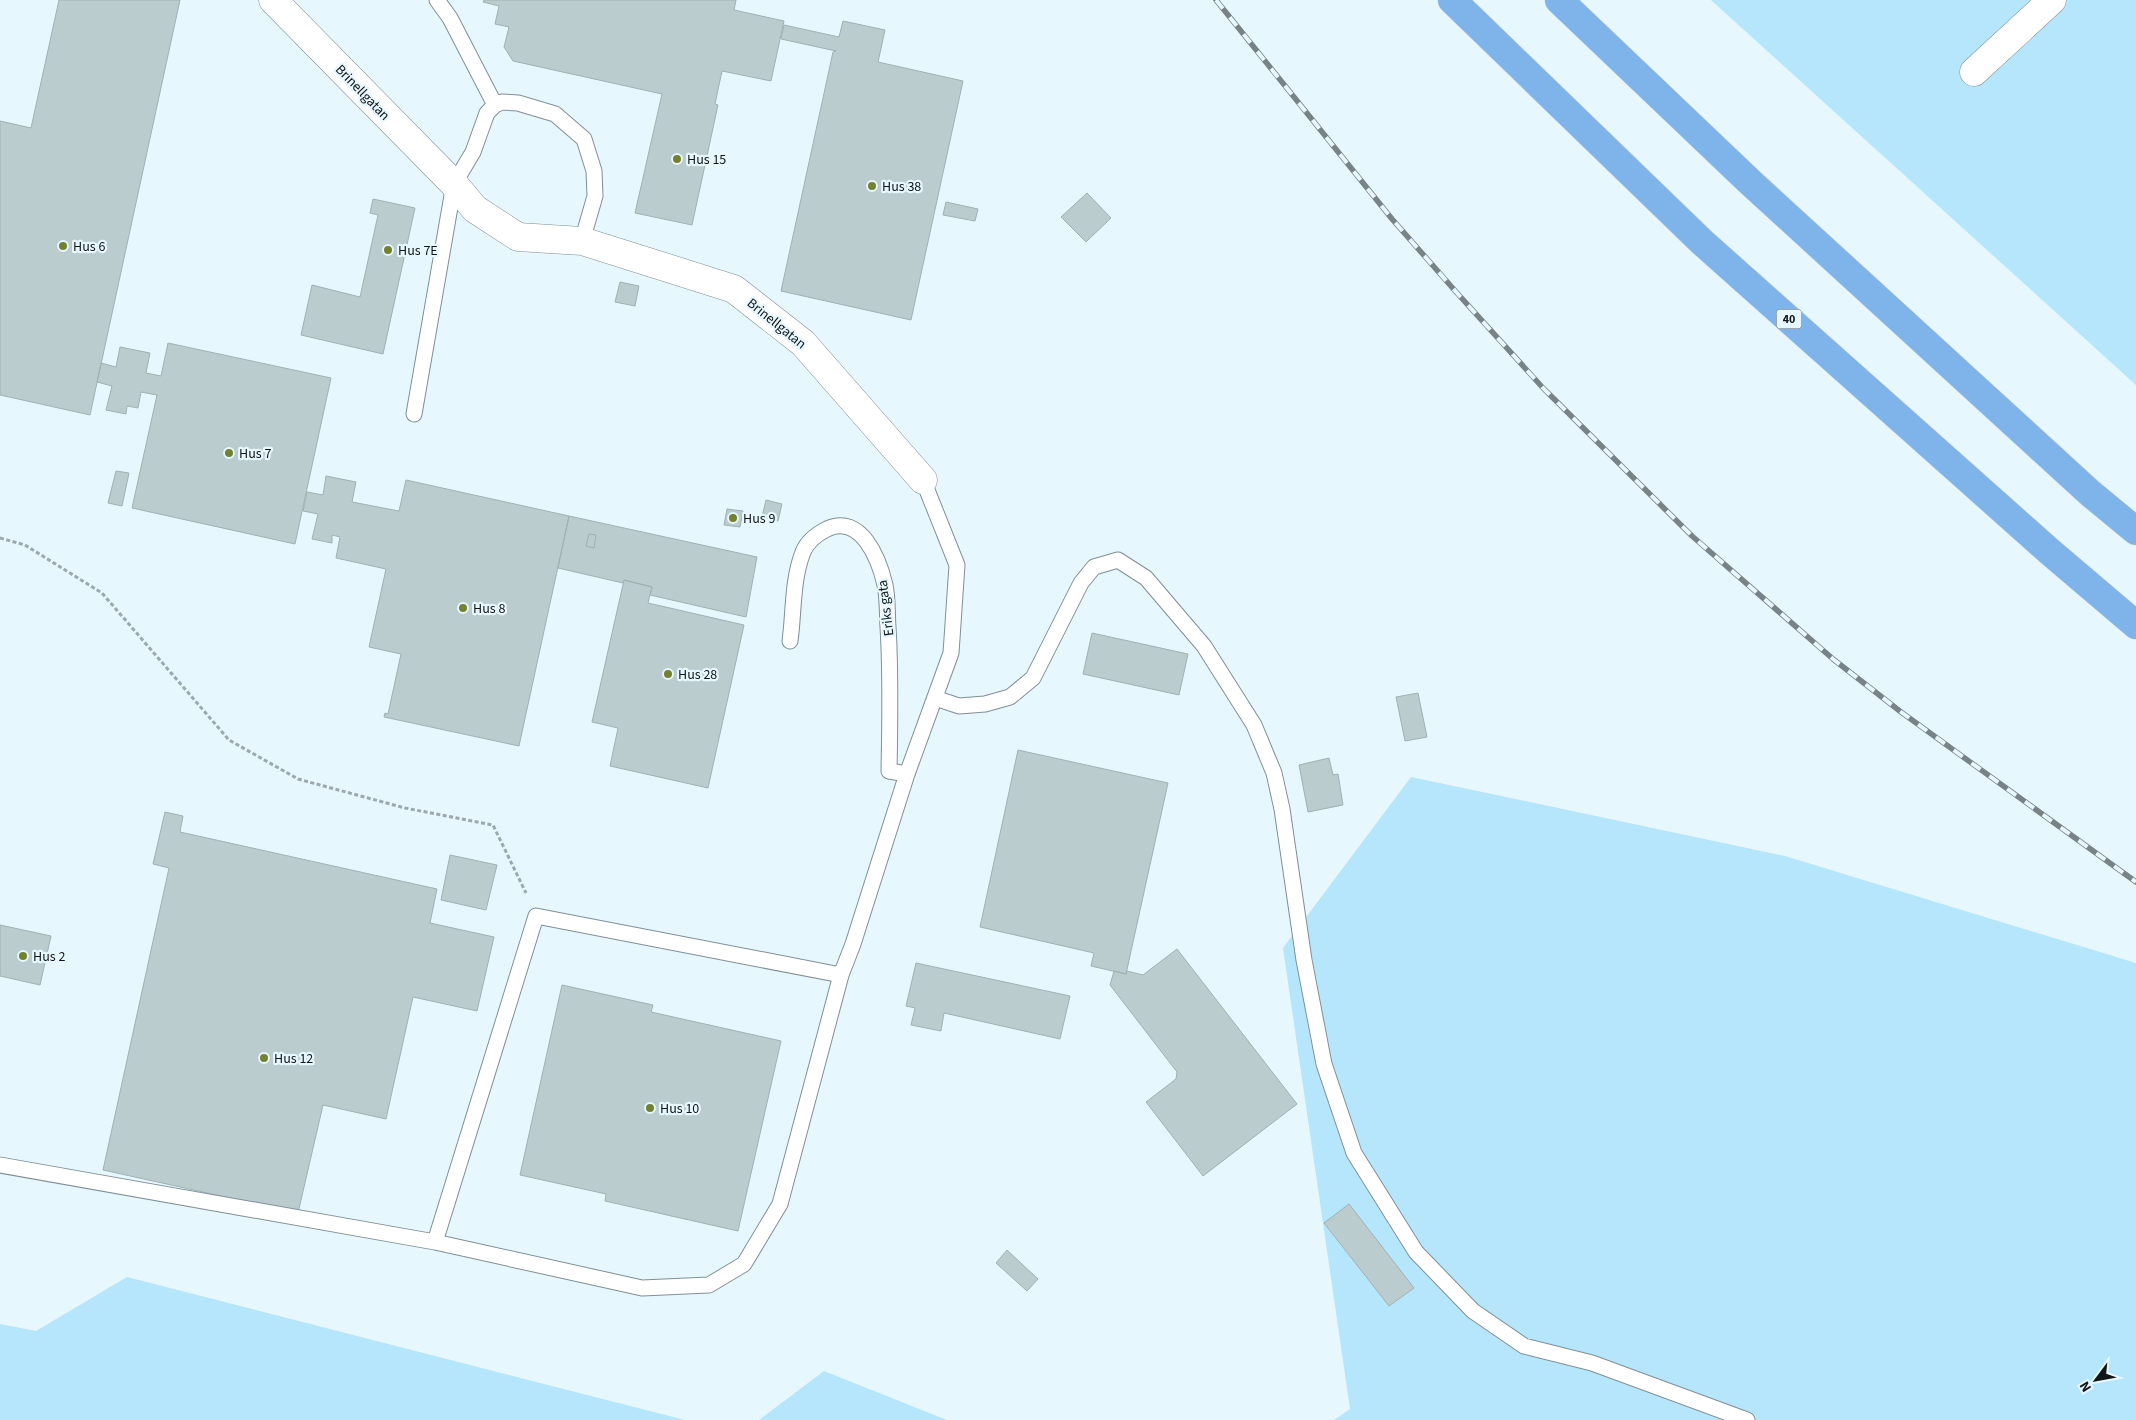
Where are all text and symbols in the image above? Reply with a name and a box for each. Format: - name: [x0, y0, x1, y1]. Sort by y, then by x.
- street label: Brinellgatan: [330, 60, 394, 125]
- place label: Hus 15: [687, 150, 726, 170]
- marker: Hus 15: [671, 153, 683, 165]
- place label: Hus 38: [882, 177, 921, 197]
- marker: Hus 38: [866, 180, 878, 192]
- place label: Hus 6: [73, 237, 105, 257]
- marker: Hus 6: [57, 240, 69, 252]
- place label: Hus 7E: [398, 241, 438, 261]
- marker: Hus 7E: [382, 244, 394, 256]
- street label: Brinellgatan: [742, 294, 810, 354]
- road number: 40: [1776, 310, 1802, 328]
- place label: Hus 7: [239, 444, 271, 464]
- marker: Hus 7: [223, 447, 235, 459]
- place label: Hus 9: [743, 509, 775, 529]
- marker: Hus 9: [727, 512, 739, 524]
- street label: Eriks gata: [873, 579, 899, 637]
- place label: Hus 8: [473, 599, 505, 619]
- marker: Hus 8: [457, 602, 469, 614]
- place label: Hus 28: [678, 665, 717, 685]
- marker: Hus 28: [662, 668, 674, 680]
- place label: Hus 2: [33, 947, 65, 967]
- marker: Hus 2: [17, 950, 29, 962]
- place label: Hus 12: [274, 1049, 313, 1069]
- marker: Hus 12: [258, 1052, 270, 1064]
- place label: Hus 10: [660, 1099, 699, 1119]
- marker: Hus 10: [644, 1102, 656, 1114]
- north arrow: [2071, 1355, 2121, 1405]
- text: N: [2075, 1377, 2097, 1396]

